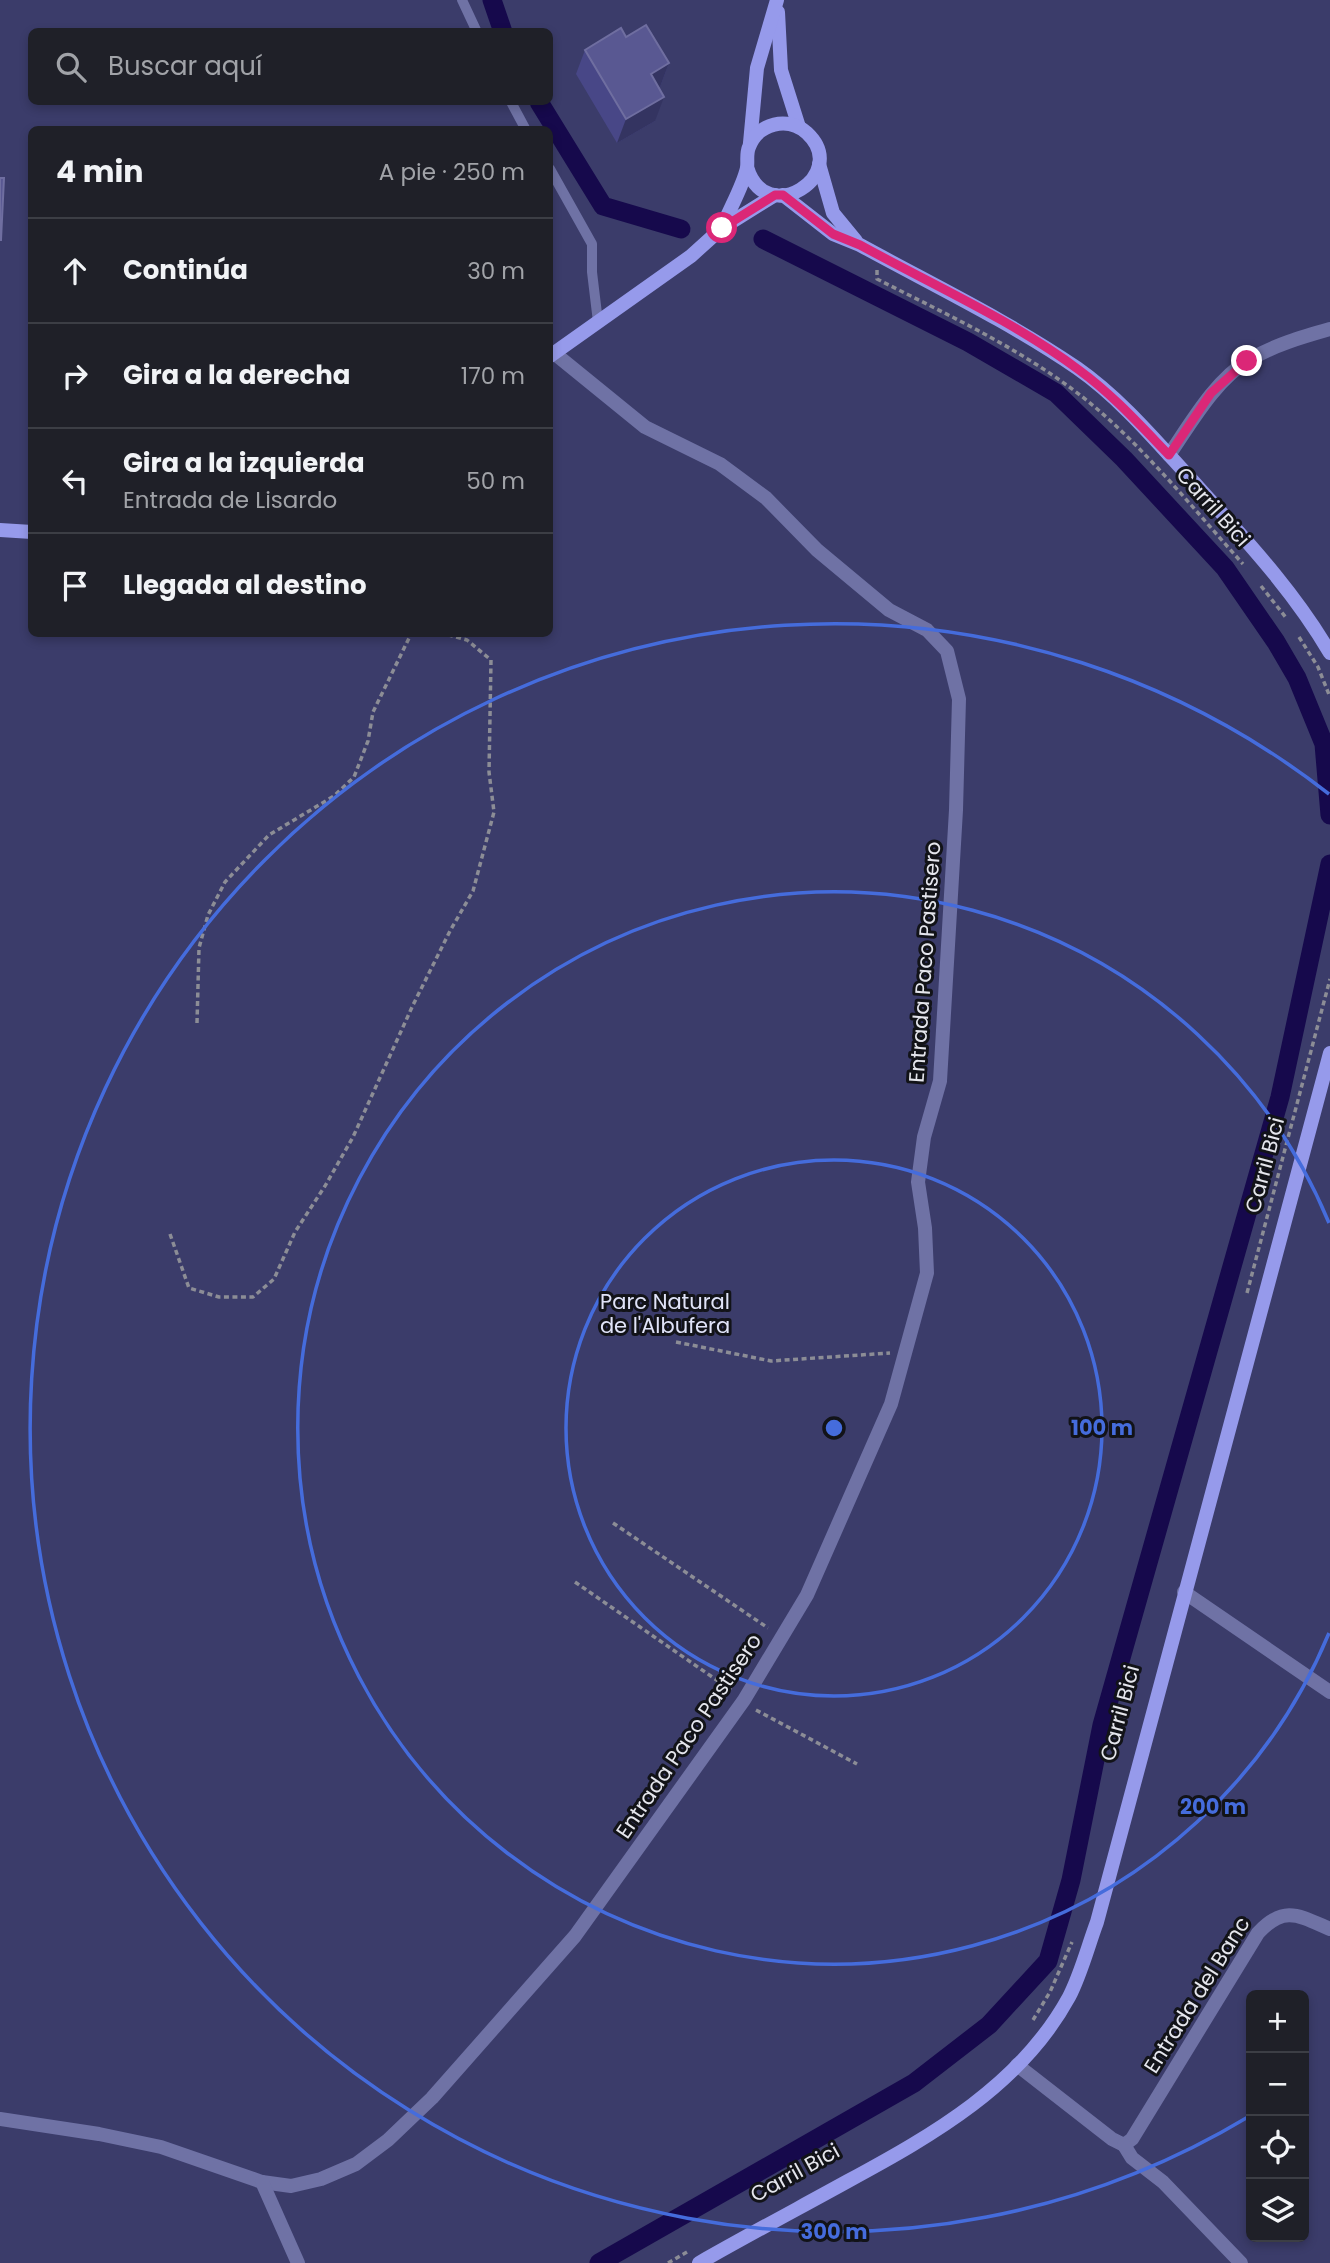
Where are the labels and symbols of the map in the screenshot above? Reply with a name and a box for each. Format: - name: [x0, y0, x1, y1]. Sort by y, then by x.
- route start: [706, 212, 737, 243]
- route end: [1231, 345, 1262, 376]
- street label: Carril Bici: [1170, 461, 1257, 553]
- street label: Entrada Paco Pastisero: [902, 841, 947, 1083]
- street label: Carril Bici: [1238, 1114, 1291, 1216]
- park label: Parc Natural de l'Albufera: [600, 1287, 730, 1340]
- text: 100 m: [1071, 1413, 1133, 1442]
- centre of rings: [822, 1416, 846, 1440]
- street label: Entrada Paco Pastisero: [609, 1628, 768, 1844]
- street label: Carril Bici: [1093, 1662, 1146, 1764]
- text: 200 m: [1180, 1792, 1246, 1821]
- street label: Entrada del Banc: [1137, 1911, 1256, 2078]
- street label: Carril Bici: [745, 2136, 845, 2209]
- text: 300 m: [801, 2217, 867, 2246]

